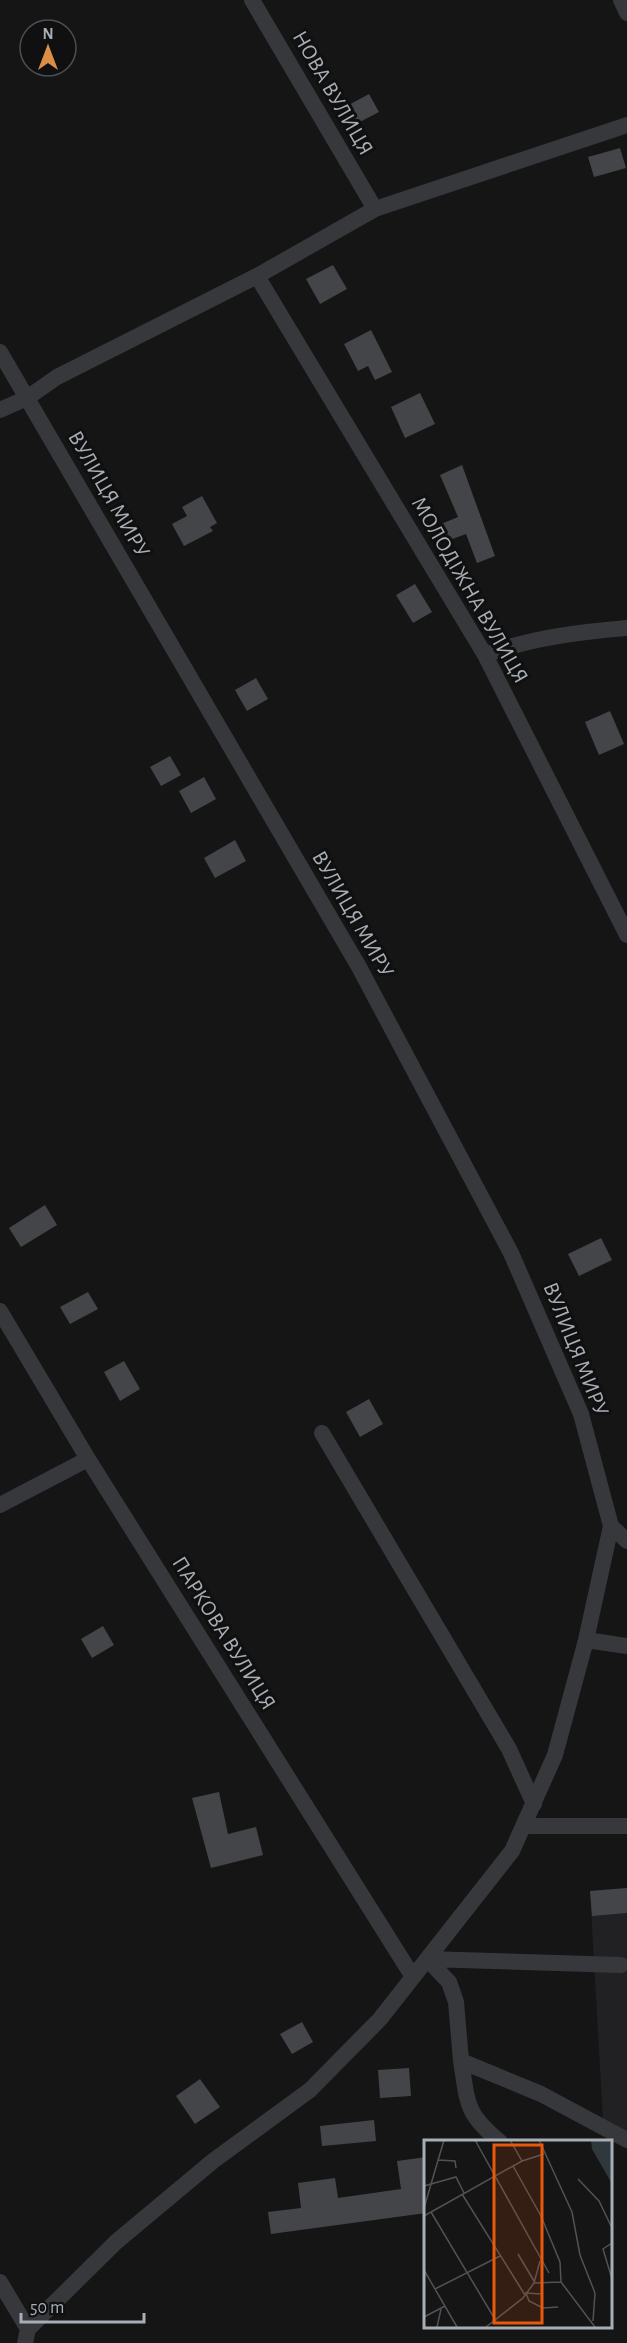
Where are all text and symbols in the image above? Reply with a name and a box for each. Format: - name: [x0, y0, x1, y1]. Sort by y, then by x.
- north arrow: [18, 18, 78, 78]
- text: N: [42, 26, 54, 42]
- street label: НОВА ВУЛИЦЯ: [289, 27, 377, 159]
- street label: ВУЛИЦЯ МИРУ: [64, 427, 154, 562]
- street label: МОЛОДІЖНА ВУЛИЦЯ: [408, 493, 532, 687]
- street label: ВУЛИЦЯ МИРУ: [308, 847, 398, 982]
- street label: ВУЛИЦЯ МИРУ: [539, 1279, 613, 1420]
- street label: ПАРКОВА ВУЛИЦЯ: [168, 1553, 280, 1713]
- inset map: [424, 2140, 612, 2328]
- scale bar: [21, 2286, 144, 2324]
- text: 50 m: [30, 2299, 64, 2317]

